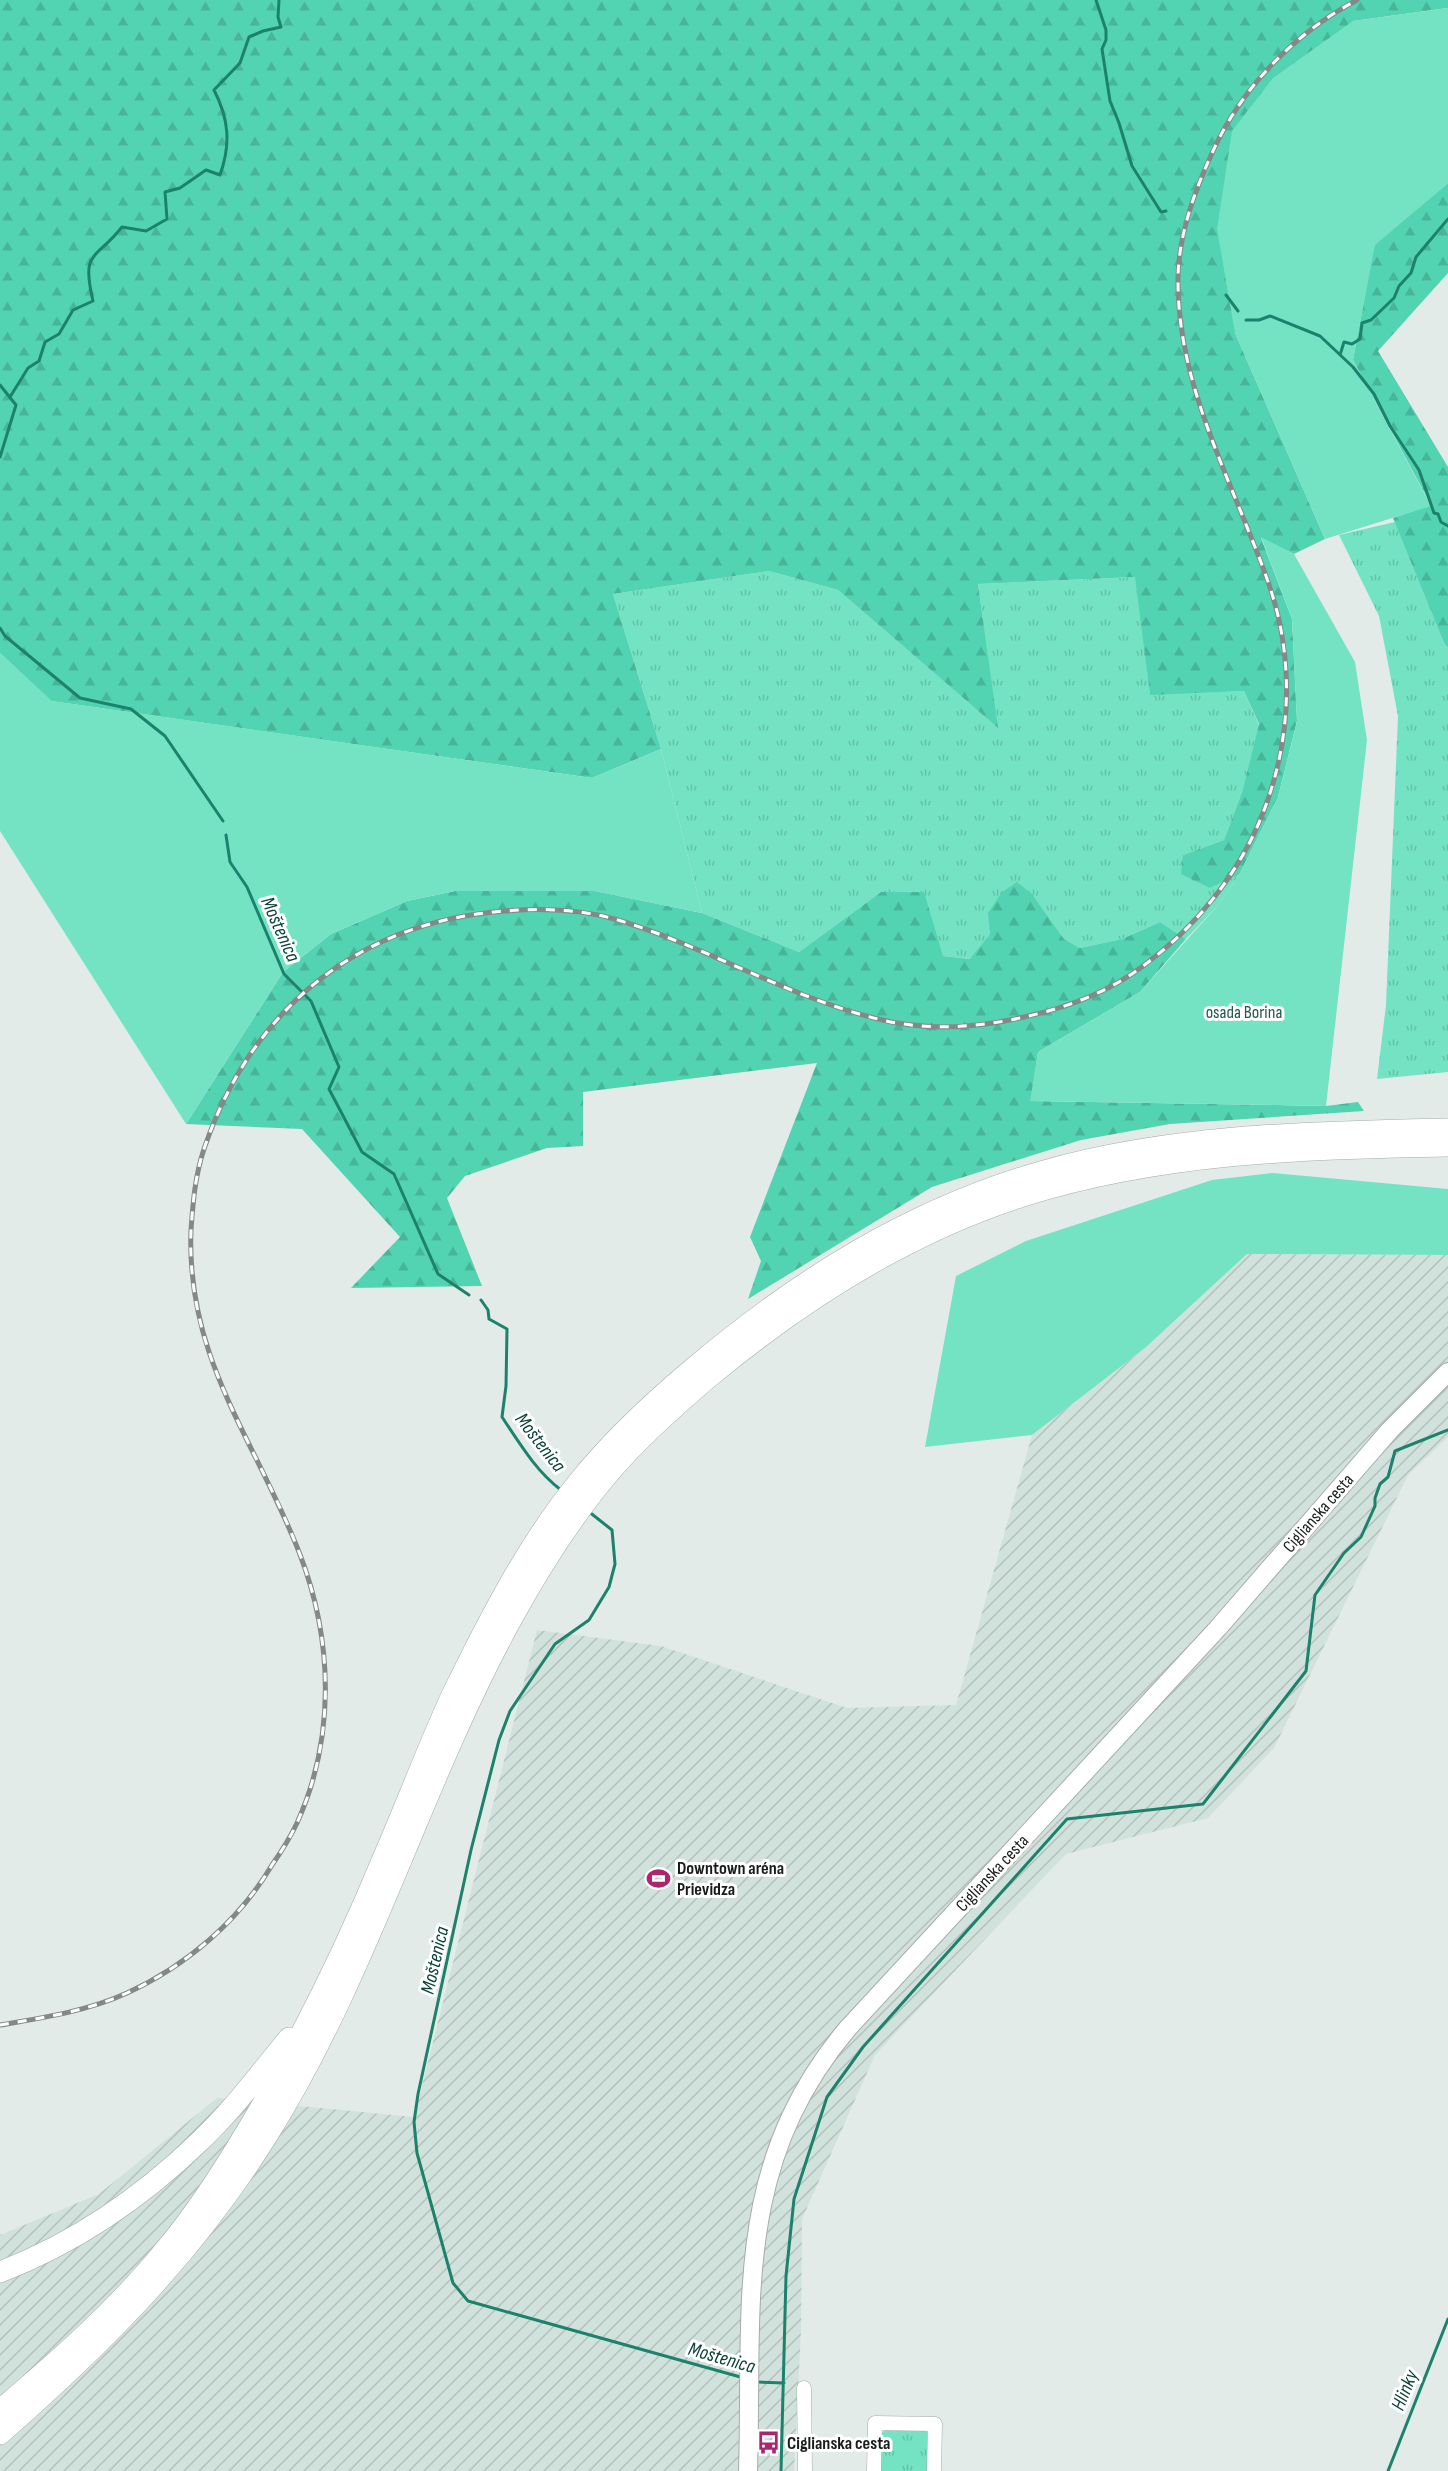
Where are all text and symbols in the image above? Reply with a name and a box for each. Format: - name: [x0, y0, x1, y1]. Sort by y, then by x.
- water label: Moštenica: [255, 893, 305, 966]
- park label: osada Borina: [1206, 1002, 1282, 1023]
- water label: Moštenica: [510, 1408, 571, 1477]
- street label: Ciglianska cesta: [1279, 1470, 1358, 1557]
- street label: Ciglianska cesta: [952, 1831, 1033, 1916]
- place label: Downtown aréna Prievidza: [677, 1858, 784, 1900]
- sports icon: Downtown aréna Prievidza: [646, 1865, 672, 1891]
- water label: Moštenica: [416, 1924, 454, 1996]
- water label: Moštenica: [686, 2337, 758, 2379]
- water label: Hlinky: [1386, 2366, 1424, 2414]
- bus stop icon: Ciglianska cesta: [756, 2430, 782, 2456]
- place label: Ciglianska cesta: [787, 2433, 890, 2454]

